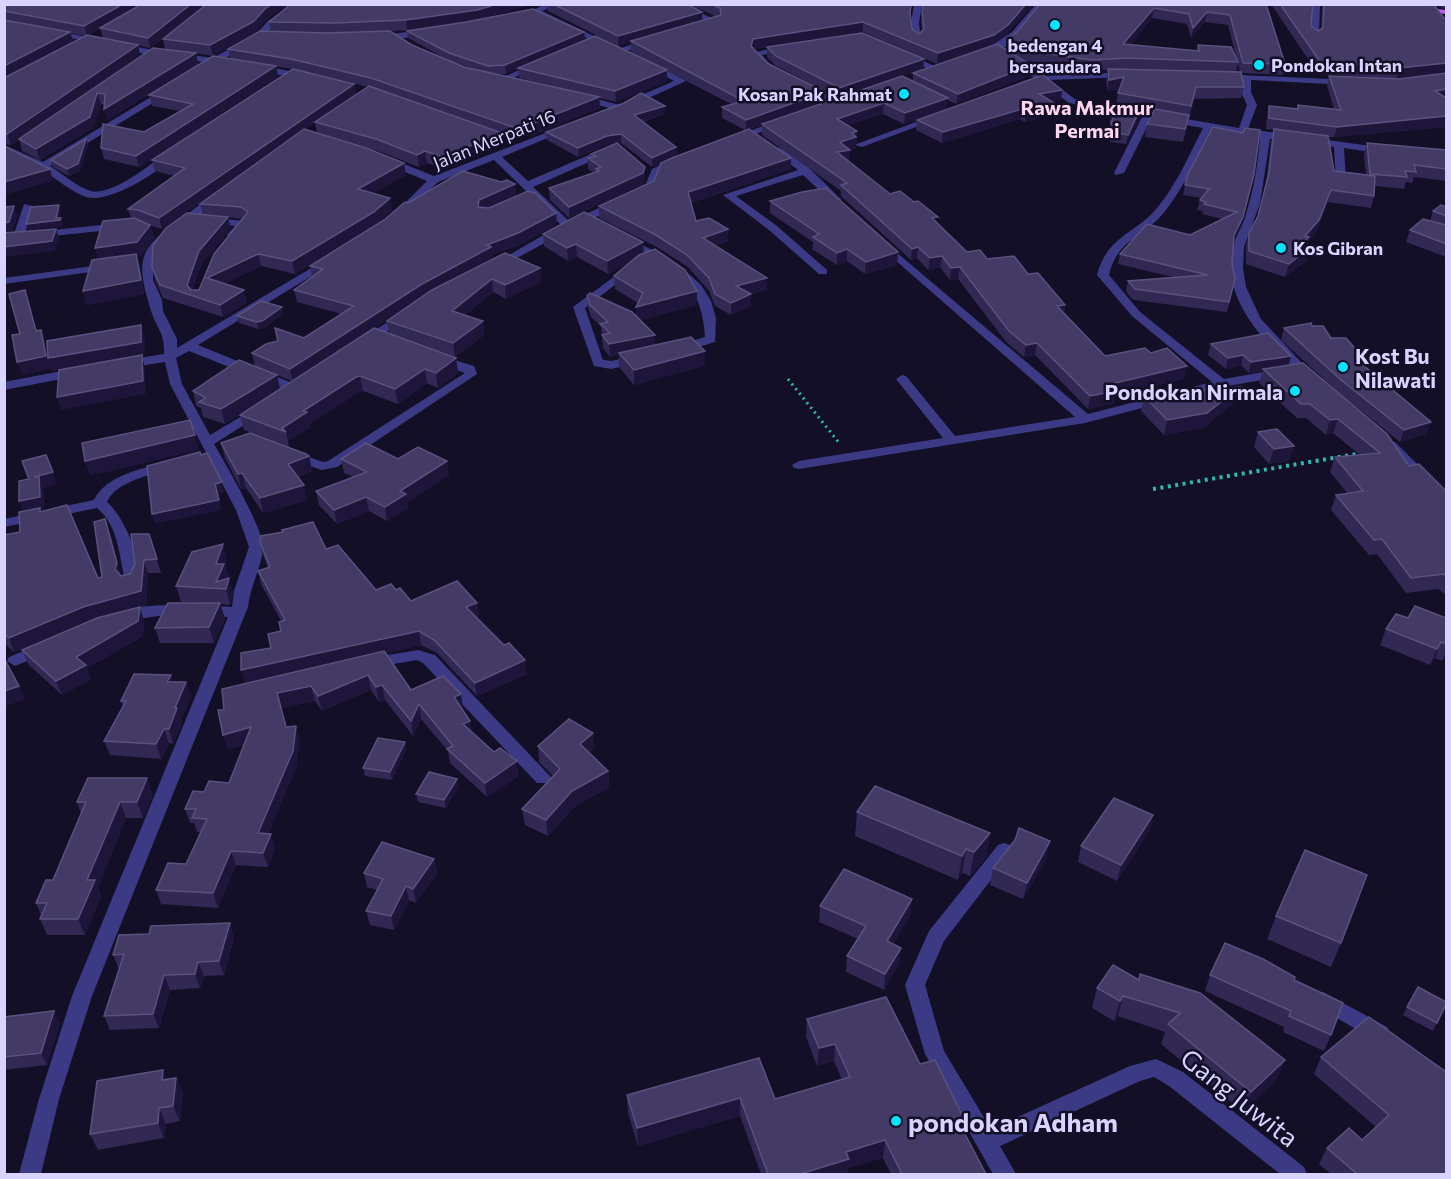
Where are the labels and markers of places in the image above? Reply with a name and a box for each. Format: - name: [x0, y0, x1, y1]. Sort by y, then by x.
- marker: bedengan 4 bersaudara: [1048, 18, 1062, 32]
- place label: bedengan 4 bersaudara: [1008, 34, 1102, 77]
- place label: Pondokan Intan: [1271, 54, 1402, 76]
- marker: Pondokan Intan: [1252, 58, 1266, 72]
- place label: Kosan Pak Rahmat: [738, 83, 892, 105]
- marker: Kosan Pak Rahmat: [897, 87, 911, 101]
- place label: Kos Gibran: [1293, 237, 1383, 259]
- marker: Kos Gibran: [1274, 241, 1288, 255]
- place label: Kost Bu Nilawati: [1355, 343, 1436, 392]
- marker: Kost Bu Nilawati: [1336, 360, 1350, 374]
- place label: Pondokan Nirmala: [1104, 379, 1283, 404]
- marker: Pondokan Nirmala: [1288, 384, 1302, 398]
- place label: pondokan Adham: [908, 1106, 1118, 1137]
- marker: pondokan Adham: [889, 1114, 903, 1128]

